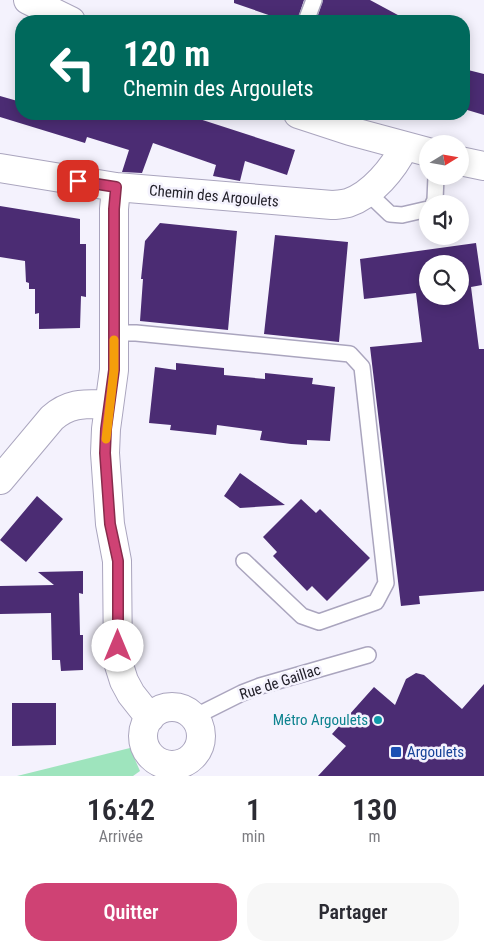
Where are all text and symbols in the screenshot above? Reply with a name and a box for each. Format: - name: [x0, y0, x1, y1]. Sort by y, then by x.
- text: 120 m: [123, 34, 210, 75]
- icon: left: [40, 35, 105, 100]
- text: Chemin des Argoulets: [123, 76, 314, 101]
- north arrow: [419, 135, 469, 185]
- map controls: [419, 135, 469, 305]
- pin: [57, 160, 99, 202]
- icon: arrive: [64, 167, 92, 195]
- street label: Chemin des Argoulets: [148, 181, 280, 211]
- button: sound: [419, 195, 469, 245]
- button: search: [419, 255, 469, 305]
- position arrow: [91, 619, 143, 671]
- street label: Rue de Gaillac: [237, 660, 323, 704]
- place label: Métro Argoulets: [273, 711, 368, 729]
- marker: Métro Argoulets: [372, 714, 384, 726]
- place label: Argoulets: [407, 743, 464, 761]
- marker: Argoulets: [389, 745, 403, 759]
- text: 16:42: [87, 792, 155, 827]
- text: 1: [246, 792, 261, 827]
- text: 130: [352, 792, 397, 827]
- text: Arrivée: [99, 827, 143, 846]
- text: min: [242, 827, 265, 846]
- text: m: [369, 827, 381, 846]
- button: Quitter: [25, 883, 237, 941]
- button: Partager: [247, 883, 459, 941]

